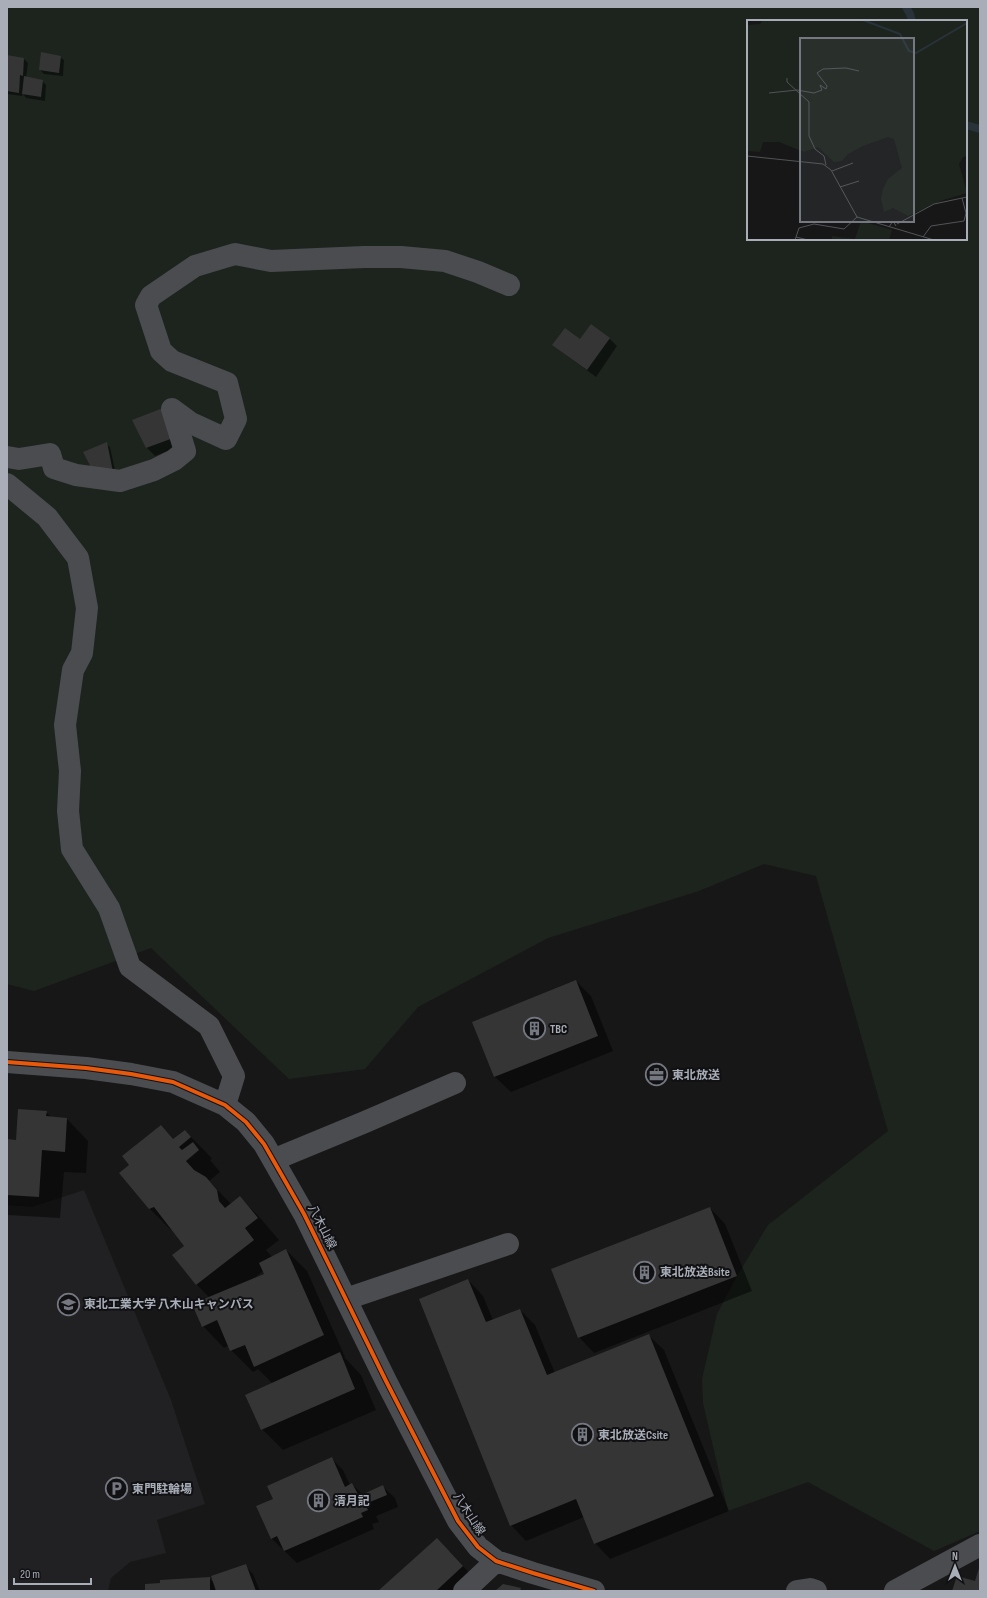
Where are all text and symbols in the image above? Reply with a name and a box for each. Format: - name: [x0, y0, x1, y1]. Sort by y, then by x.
- inset map: [747, 20, 967, 240]
- building icon: TBC: [522, 1016, 548, 1042]
- place label: TBC: [550, 1022, 567, 1037]
- office icon: 東北放送: [643, 1062, 669, 1088]
- place label: 東北放送: [672, 1068, 720, 1083]
- street label: 八木山線: [304, 1202, 340, 1252]
- building icon: 東北放送Bsite: [631, 1259, 657, 1285]
- place label: 東北放送Bsite: [660, 1265, 730, 1280]
- school or university icon: 東北工業大学 八木山キャンパス: [56, 1291, 82, 1317]
- place label: 東北工業大学 八木山キャンパス: [84, 1297, 254, 1312]
- building icon: 東北放送Csite: [569, 1422, 595, 1448]
- place label: 東北放送Csite: [598, 1428, 668, 1443]
- parking icon: 東門駐輪場: [104, 1476, 130, 1502]
- place label: 東門駐輪場: [132, 1482, 192, 1497]
- building icon: 清月記: [306, 1488, 332, 1514]
- street label: 八木山線: [450, 1490, 488, 1538]
- place label: 清月記: [334, 1494, 370, 1509]
- north arrow: [935, 1546, 975, 1586]
- text: N: [952, 1550, 958, 1563]
- scale bar: [14, 1560, 91, 1586]
- text: 20 m: [20, 1567, 40, 1582]

